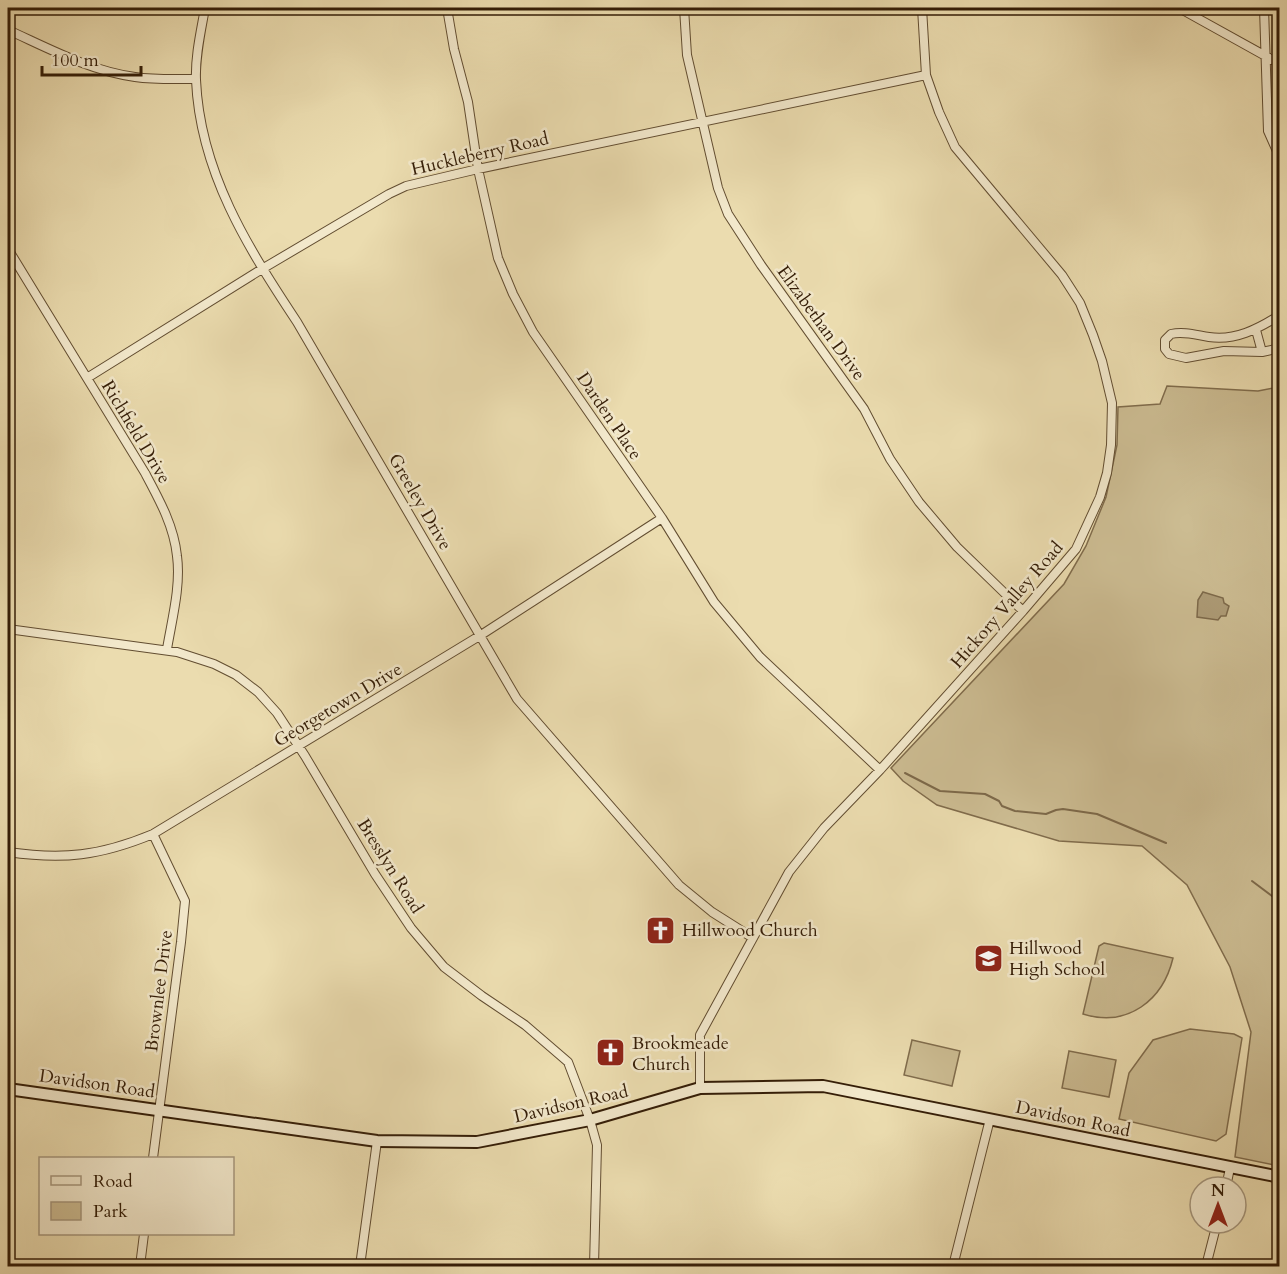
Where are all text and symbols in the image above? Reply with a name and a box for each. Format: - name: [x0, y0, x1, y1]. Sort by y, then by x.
- scale bar: [42, 39, 141, 77]
- text: 100 m: [51, 48, 99, 73]
- street label: Huckleberry Road: [409, 126, 552, 182]
- street label: Elizabethan Drive: [771, 260, 871, 386]
- street label: Darden Place: [570, 367, 648, 465]
- street label: Richfield Drive: [95, 376, 177, 488]
- street label: Greeley Drive: [382, 449, 458, 555]
- street label: Hickory Valley Road: [945, 536, 1069, 674]
- street label: Georgetown Drive: [269, 657, 407, 753]
- street label: Bresslyn Road: [351, 814, 429, 919]
- church icon: Hillwood Church: [645, 914, 677, 946]
- place label: Hillwood Church: [682, 918, 818, 943]
- street label: Brownlee Drive: [139, 929, 179, 1053]
- place label: Hillwood High School: [1009, 936, 1105, 982]
- school or university icon: Hillwood High School: [972, 942, 1004, 974]
- place label: Brookmeade Church: [632, 1031, 729, 1077]
- church icon: Brookmeade Church: [595, 1037, 627, 1069]
- street label: Davidson Road: [38, 1064, 157, 1105]
- street label: Davidson Road: [511, 1079, 631, 1129]
- street label: Davidson Road: [1013, 1095, 1133, 1143]
- legend: [39, 1157, 234, 1235]
- text: Road: [93, 1169, 133, 1194]
- north arrow: [1188, 1175, 1248, 1235]
- text: N: [1211, 1180, 1225, 1202]
- text: Park: [93, 1199, 128, 1224]

